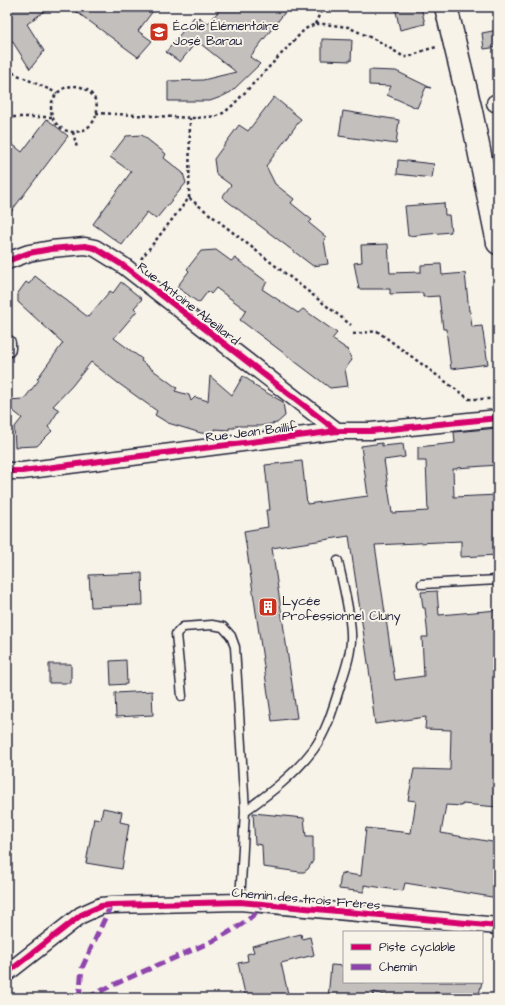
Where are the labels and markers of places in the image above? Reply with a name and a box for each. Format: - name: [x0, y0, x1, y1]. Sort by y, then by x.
- place label: École Élémentaire José Barau: [173, 17, 279, 50]
- school or university icon: École Élémentaire José Barau: [148, 21, 170, 43]
- place label: Lycée Professionnel Cluny: [282, 592, 401, 626]
- building icon: Lycée Professionnel Cluny: [257, 596, 279, 618]

